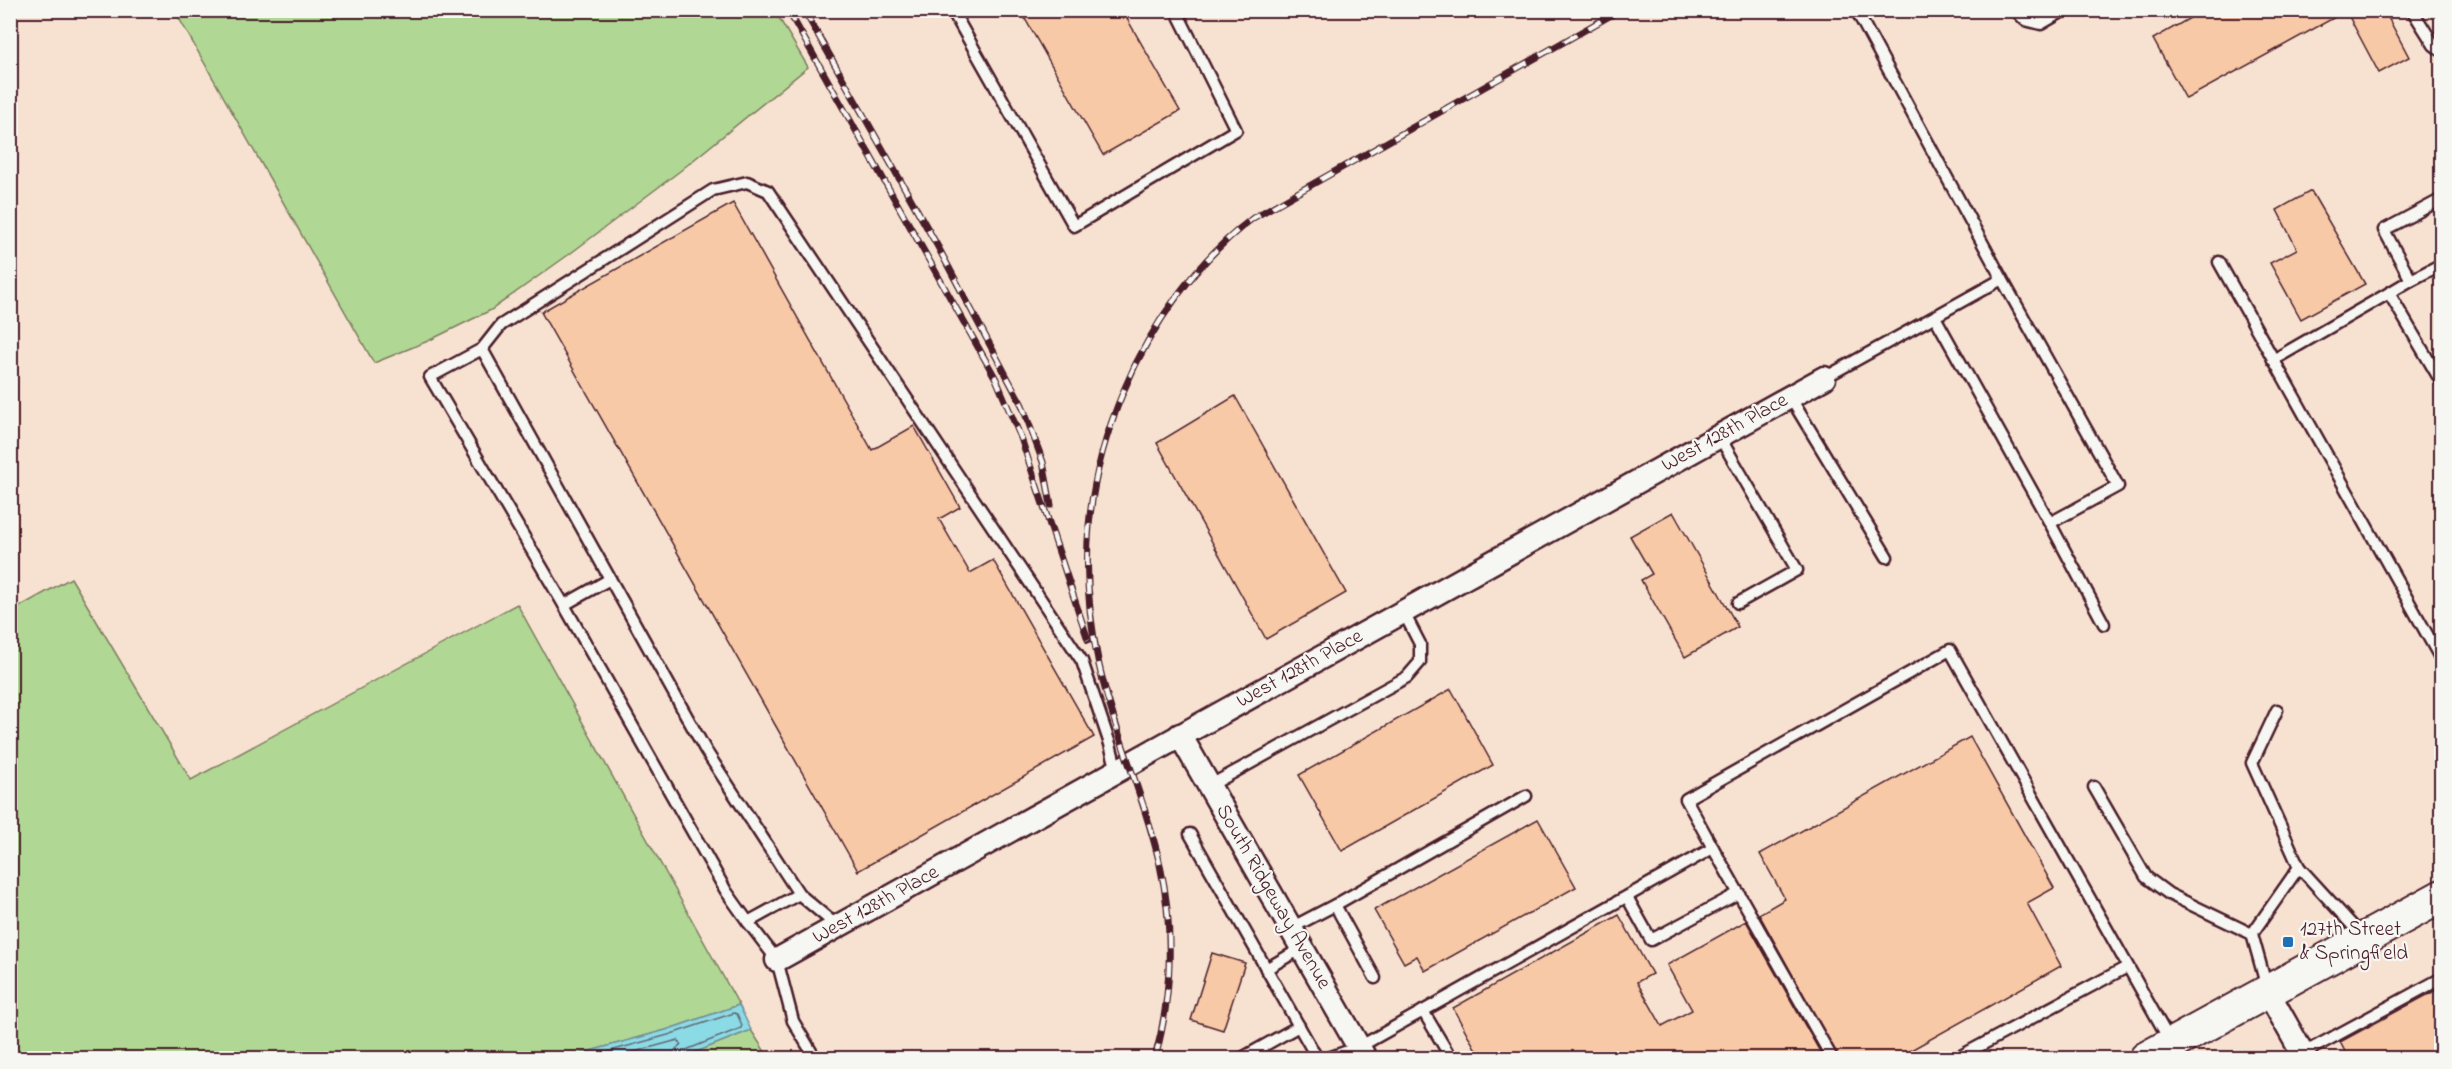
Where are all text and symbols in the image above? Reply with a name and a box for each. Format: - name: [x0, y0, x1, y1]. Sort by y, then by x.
- street label: West 128th Place: [1656, 386, 1794, 480]
- street label: West 128th Place: [1231, 622, 1369, 716]
- street label: South Ridgeway Avenue: [1206, 799, 1339, 997]
- street label: West 128th Place: [807, 858, 945, 952]
- place label: 127th Street & Springfield: [2300, 915, 2408, 971]
- marker: 127th Street & Springfield: [2281, 935, 2295, 949]

